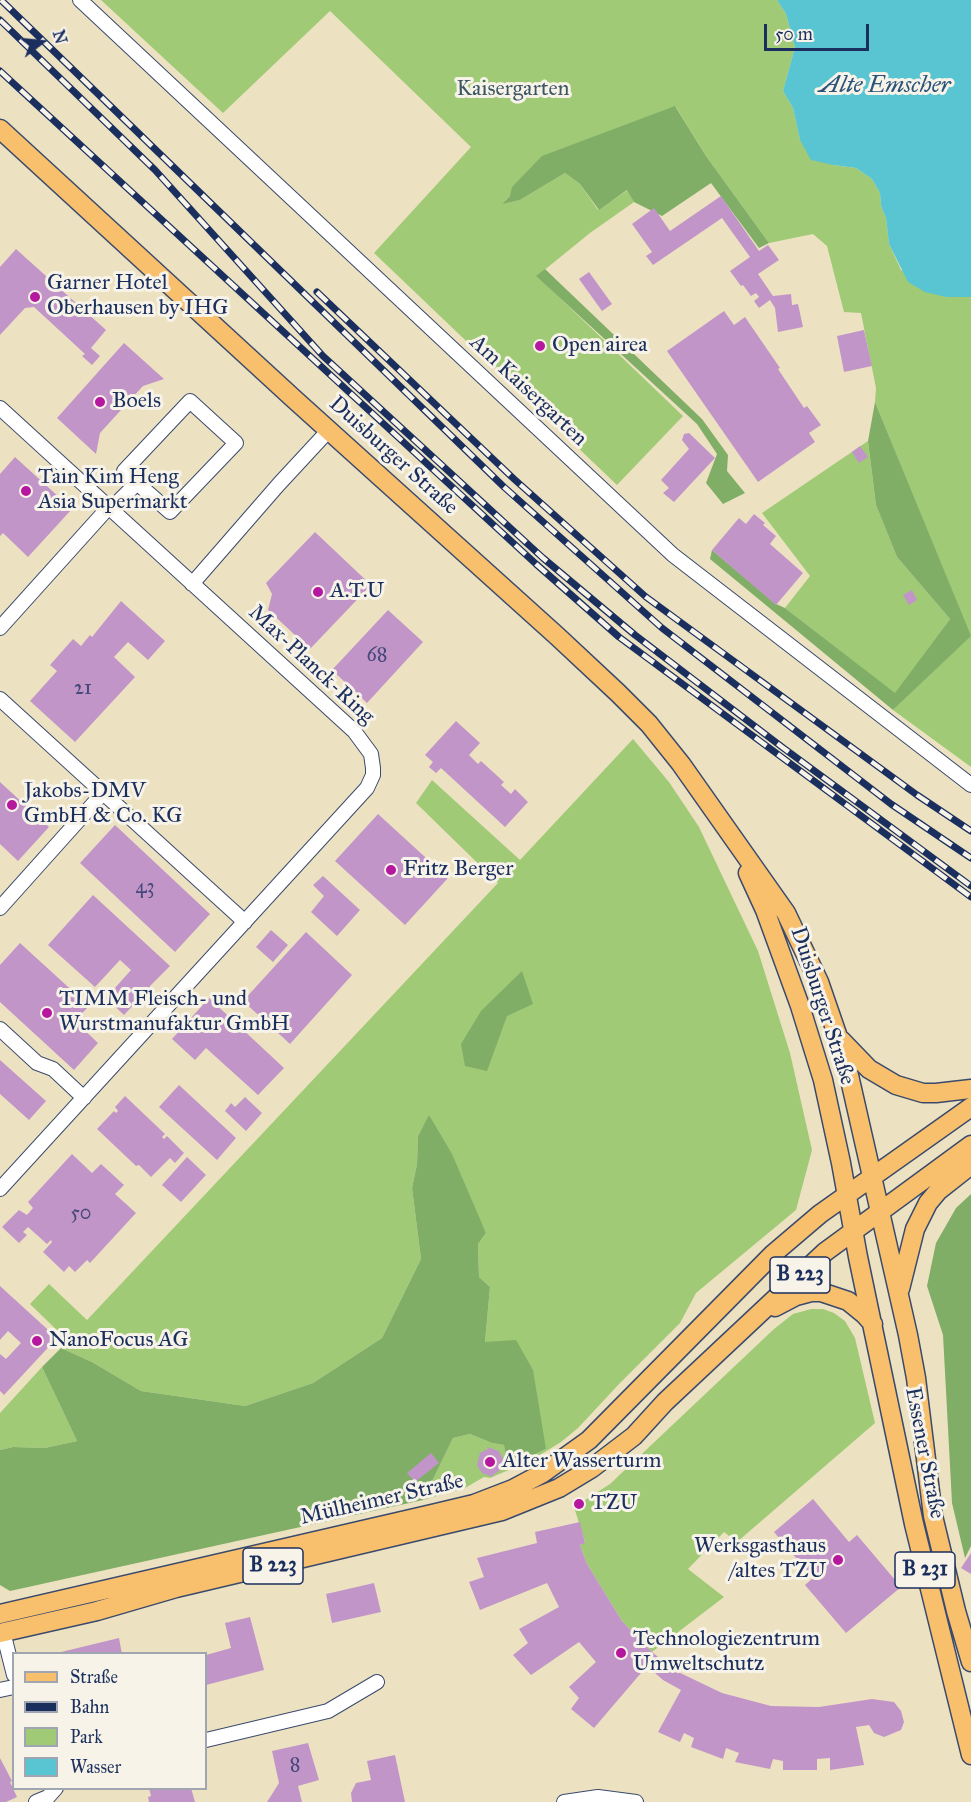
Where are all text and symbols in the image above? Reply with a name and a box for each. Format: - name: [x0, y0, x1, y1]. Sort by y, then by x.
- north arrow: [12, 12, 72, 72]
- scale bar: [767, 12, 872, 50]
- text: 50 m: [775, 23, 813, 45]
- text: N: [49, 28, 71, 46]
- water label: Alte Emscher: [819, 72, 951, 100]
- park label: Kaisergarten: [456, 77, 570, 103]
- place label: Garner Hotel Oberhausen by IHG: [47, 271, 228, 322]
- marker: Garner Hotel Oberhausen by IHG: [28, 290, 42, 304]
- street label: Am Kaisergarten: [464, 330, 592, 452]
- place label: Open airea: [552, 333, 647, 359]
- marker: Open airea: [533, 339, 547, 353]
- place label: Boels: [112, 389, 161, 415]
- street label: Duisburger Straße: [323, 391, 463, 521]
- marker: Boels: [93, 395, 107, 409]
- place label: Tain Kim Heng Asia Supermarkt: [38, 465, 188, 516]
- marker: Tain Kim Heng Asia Supermarkt: [19, 484, 33, 498]
- place label: A.T.U: [330, 579, 384, 605]
- marker: A.T.U: [311, 585, 325, 599]
- street label: Max-Planck-Ring: [242, 600, 380, 730]
- house number: 68: [367, 644, 387, 668]
- house number: 21: [74, 677, 92, 701]
- place label: Jakobs-DMV GmbH & Co. KG: [24, 779, 182, 830]
- marker: Jakobs-DMV GmbH & Co. KG: [5, 798, 19, 812]
- place label: Fritz Berger: [403, 857, 513, 883]
- marker: Fritz Berger: [384, 863, 398, 877]
- house number: 43: [135, 876, 155, 900]
- street label: Duisburger Straße: [784, 924, 860, 1088]
- place label: TIMM Fleisch- und Wurstmanufaktur GmbH: [59, 987, 290, 1038]
- marker: TIMM Fleisch- und Wurstmanufaktur GmbH: [40, 1006, 54, 1020]
- house number: 50: [71, 1202, 91, 1226]
- road number: B 223: [770, 1257, 830, 1293]
- place label: NanoFocus AG: [49, 1328, 188, 1354]
- marker: NanoFocus AG: [30, 1334, 44, 1348]
- street label: Essener Straße: [898, 1385, 950, 1521]
- place label: Alter Wasserturm: [502, 1449, 661, 1475]
- marker: Alter Wasserturm: [483, 1455, 497, 1469]
- street label: Mülheimer Straße: [298, 1468, 466, 1532]
- place label: TZU: [591, 1491, 637, 1517]
- marker: TZU: [572, 1497, 586, 1511]
- place label: Werksgasthaus /altes TZU: [694, 1534, 826, 1586]
- road number: B 223: [243, 1548, 303, 1584]
- road number: B 231: [895, 1552, 955, 1588]
- marker: Werksgasthaus /altes TZU: [831, 1553, 845, 1567]
- place label: Technologiezentrum Umweltschutz: [633, 1627, 820, 1678]
- marker: Technologiezentrum Umweltschutz: [614, 1646, 628, 1660]
- legend: [12, 1652, 207, 1790]
- text: Straße: [70, 1666, 118, 1688]
- text: Bahn: [70, 1696, 109, 1718]
- text: Park: [70, 1726, 103, 1748]
- house number: 8: [290, 1754, 300, 1778]
- text: Wasser: [70, 1756, 121, 1778]

